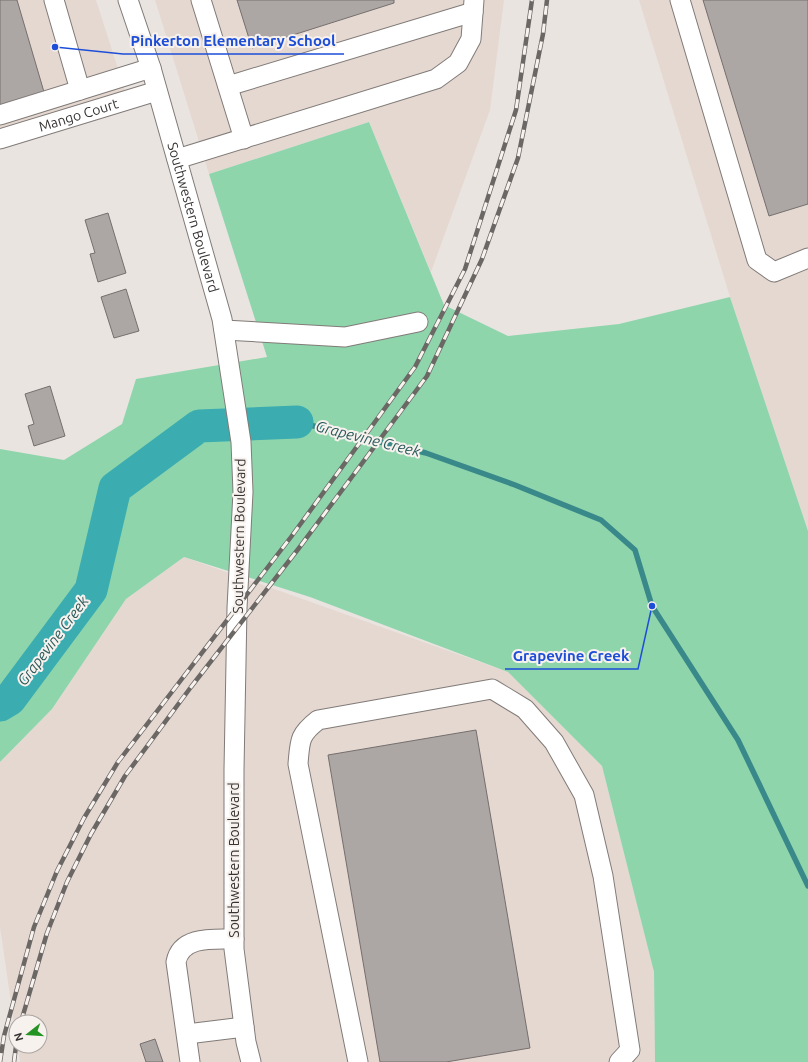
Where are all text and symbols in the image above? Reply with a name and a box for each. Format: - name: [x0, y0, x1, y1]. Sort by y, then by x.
- callout: Pinkerton Elementary School: [123, 27, 344, 54]
- text: Pinkerton Elementary School: [131, 32, 336, 49]
- street label: Mango Court: [37, 95, 121, 135]
- street label: Southwestern Boulevard: [164, 140, 222, 294]
- water label: Grapevine Creek: [314, 417, 423, 460]
- street label: Southwestern Boulevard: [230, 458, 248, 614]
- water label: Grapevine Creek: [14, 592, 92, 689]
- callout: Grapevine Creek: [505, 642, 638, 669]
- text: Grapevine Creek: [513, 647, 630, 664]
- street label: Southwestern Boulevard: [226, 782, 242, 938]
- north arrow: [8, 1014, 48, 1054]
- text: N: [11, 1031, 25, 1043]

